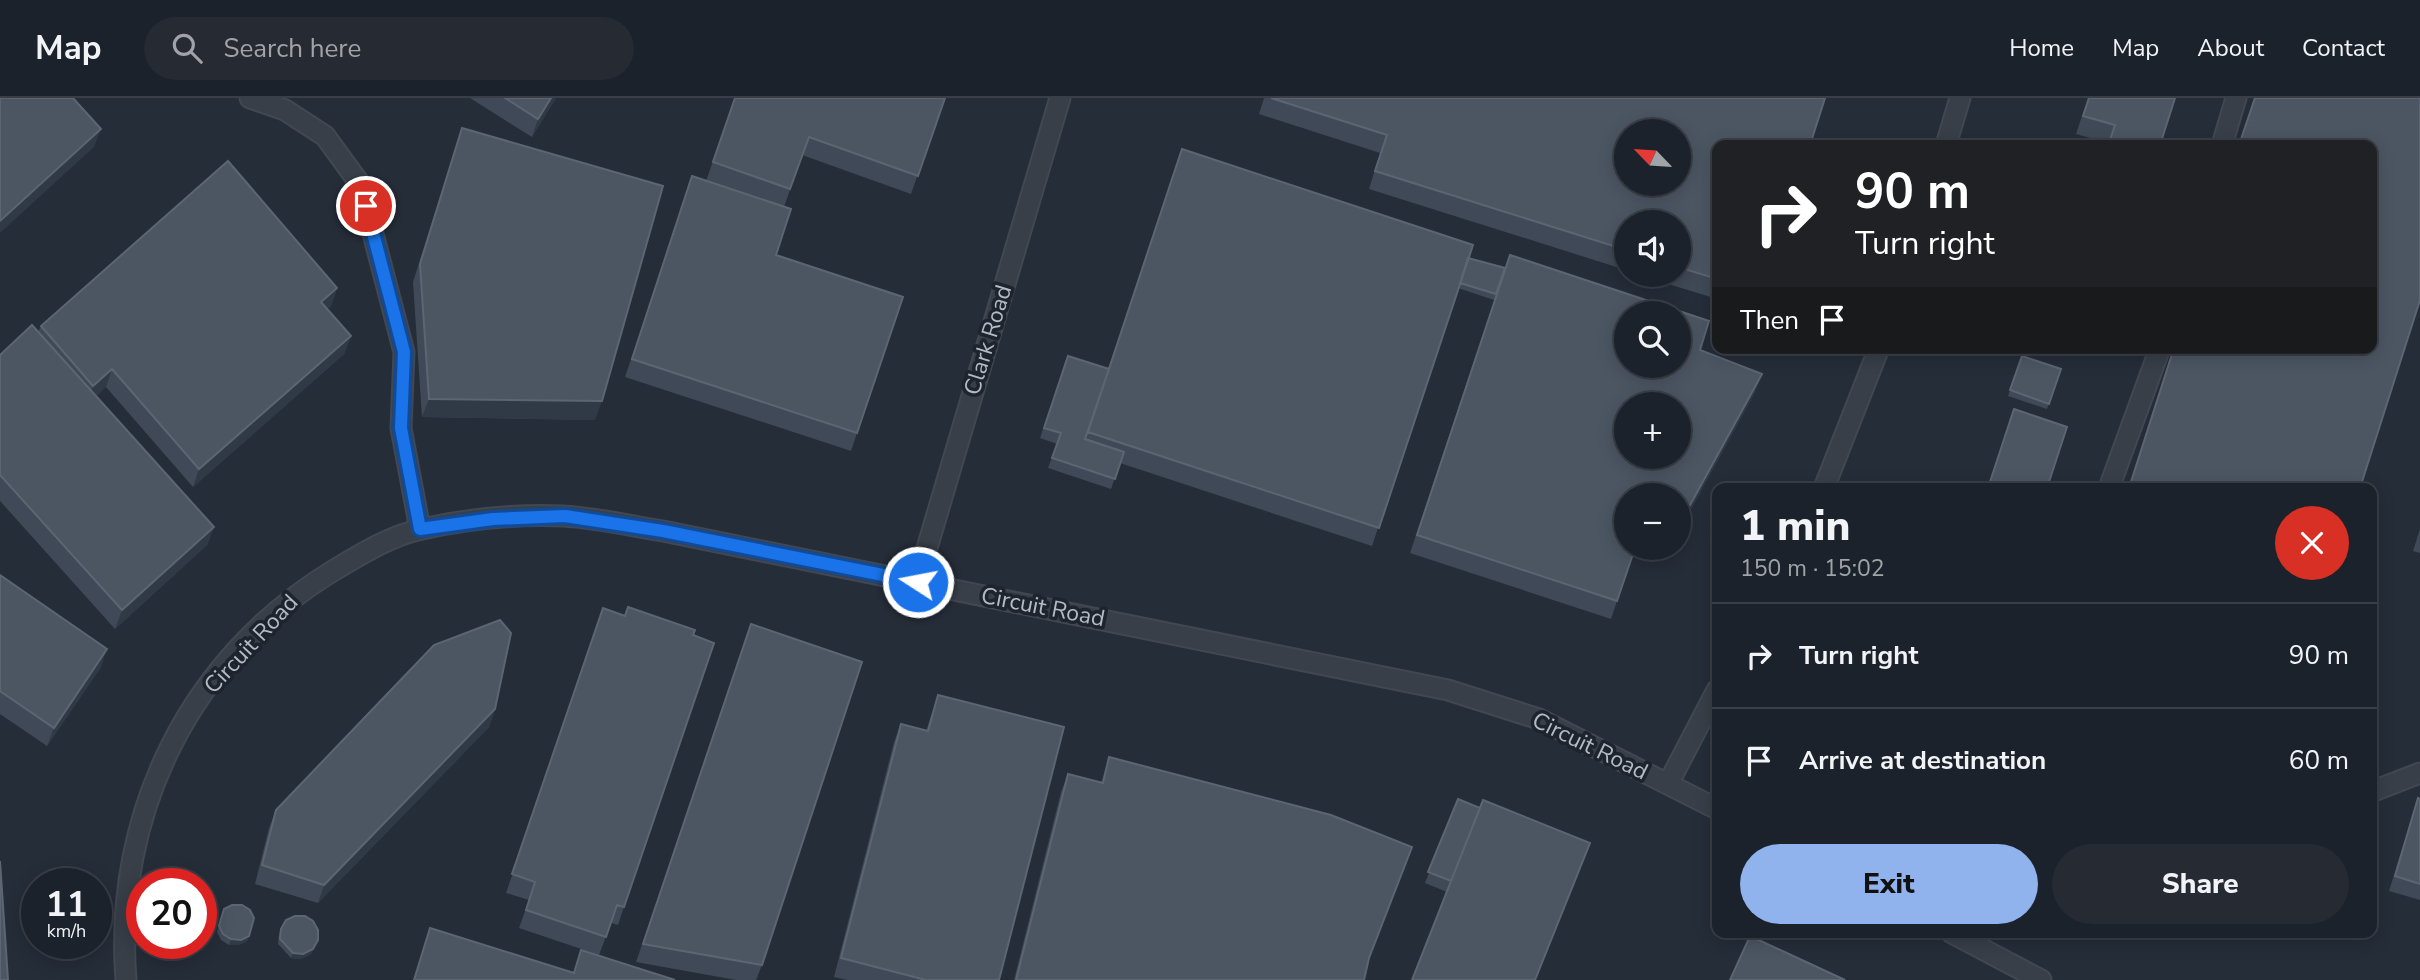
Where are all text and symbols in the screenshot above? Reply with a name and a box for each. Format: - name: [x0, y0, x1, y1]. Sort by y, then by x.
- search box: [144, 17, 634, 80]
- text: Map: [35, 26, 102, 71]
- icon: search: [168, 29, 206, 67]
- text: Search here: [224, 31, 361, 66]
- text: Home: [2009, 32, 2074, 64]
- text: Map: [2112, 32, 2159, 64]
- text: About: [2197, 32, 2264, 64]
- text: Contact: [2302, 32, 2385, 64]
- north arrow: [1614, 119, 1690, 196]
- map controls: [1614, 119, 1691, 560]
- text: 90 m: [1855, 158, 1970, 225]
- icon: right: [1740, 168, 1831, 259]
- pin: [336, 176, 396, 236]
- icon: arrive: [347, 187, 385, 225]
- button: sound: [1614, 210, 1691, 287]
- text: Turn right: [1855, 222, 1995, 265]
- street label: Clark Road: [957, 281, 1019, 399]
- button: search: [1614, 301, 1691, 378]
- icon: arrive: [1813, 301, 1851, 339]
- text: Then: [1740, 303, 1799, 338]
- button: +: [1614, 392, 1691, 469]
- button: −: [1614, 483, 1691, 560]
- text: 1 min: [1740, 498, 1850, 555]
- button: close: [2275, 506, 2349, 580]
- position arrow: [881, 545, 955, 619]
- text: 150 m · 15:02: [1740, 553, 1885, 584]
- street label: Circuit Road: [979, 580, 1107, 634]
- street label: Circuit Road: [197, 588, 305, 700]
- icon: right: [1740, 637, 1778, 675]
- text: Turn right: [1799, 638, 1918, 673]
- text: 90 m: [2289, 638, 2349, 673]
- street label: Circuit Road: [1527, 705, 1653, 787]
- icon: arrive: [1740, 742, 1778, 780]
- text: Arrive at destination: [1799, 743, 2046, 778]
- text: 60 m: [2289, 743, 2349, 778]
- button: Exit: [1740, 844, 2038, 924]
- button: Share: [2052, 844, 2349, 924]
- speed limit sign: 20: [126, 868, 217, 959]
- text: 11: [45, 881, 88, 928]
- text: km/h: [47, 919, 86, 943]

